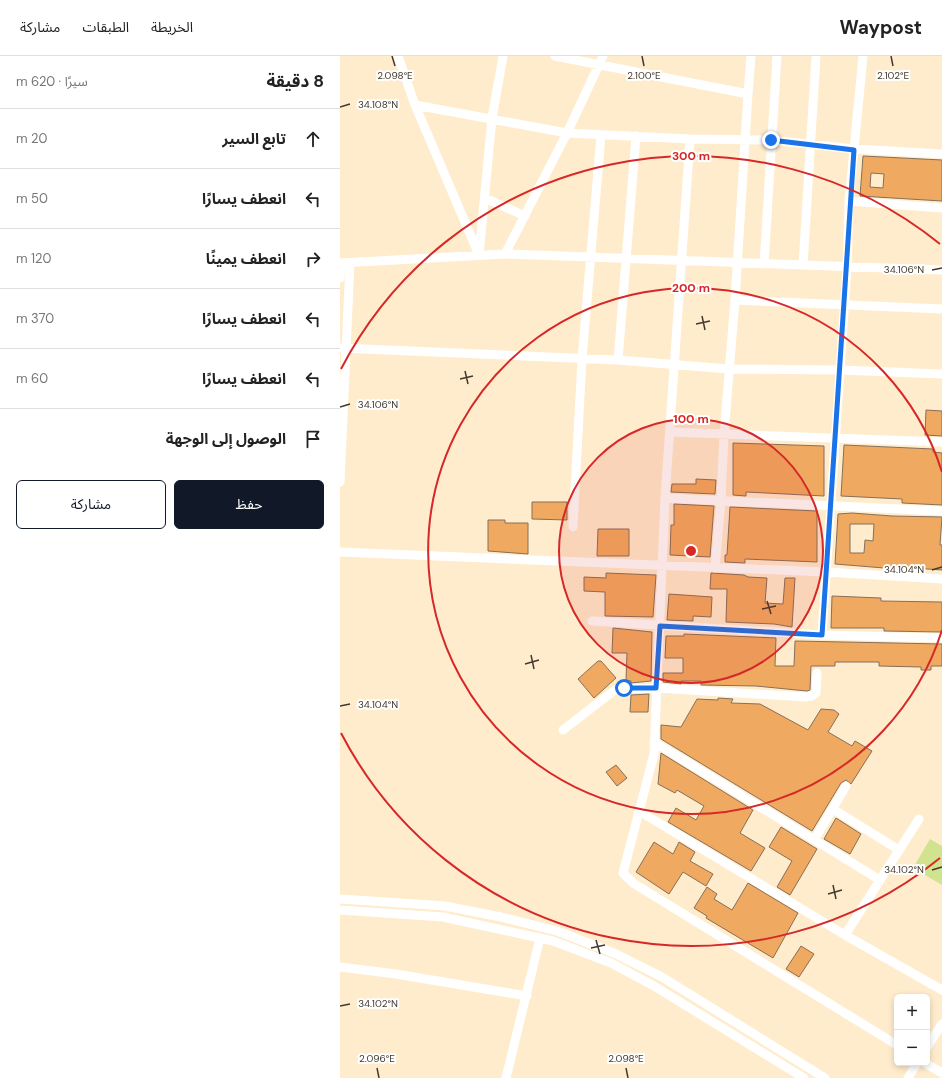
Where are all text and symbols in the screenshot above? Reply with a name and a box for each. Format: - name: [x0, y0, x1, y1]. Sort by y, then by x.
- text: Waypost: [839, 15, 922, 40]
- text: مشاركة: [20, 18, 60, 36]
- text: الطبقات: [82, 18, 129, 36]
- text: الخريطة: [151, 18, 193, 36]
- text: 2.098°E: [377, 69, 413, 82]
- text: 2.100°E: [627, 69, 661, 82]
- text: 2.102°E: [877, 69, 909, 82]
- text: 8 دقيقة: [266, 70, 324, 92]
- text: سيرًا · 620 m: [16, 73, 88, 90]
- text: 34.108°N: [358, 98, 398, 111]
- icon: ahead: [302, 128, 324, 150]
- text: تابع السير: [222, 129, 286, 149]
- text: 20 m: [16, 130, 47, 147]
- route end: [762, 131, 780, 149]
- text: 300 m: [672, 148, 710, 164]
- icon: left: [302, 188, 324, 210]
- text: انعطف يسارًا: [202, 189, 286, 209]
- text: 50 m: [16, 190, 48, 207]
- icon: right: [302, 248, 324, 270]
- text: انعطف يمينًا: [206, 249, 286, 269]
- text: 120 m: [16, 250, 51, 267]
- text: 34.106°N: [884, 263, 924, 276]
- text: 200 m: [672, 280, 710, 296]
- icon: left: [302, 308, 324, 330]
- text: انعطف يسارًا: [202, 309, 286, 329]
- text: 370 m: [16, 310, 54, 327]
- icon: left: [302, 368, 324, 390]
- text: انعطف يسارًا: [202, 369, 286, 389]
- text: 60 m: [16, 370, 48, 387]
- text: 34.106°N: [358, 398, 398, 411]
- text: 100 m: [673, 411, 709, 427]
- icon: arrive: [302, 428, 324, 450]
- text: الوصول إلى الوجهة: [166, 429, 286, 449]
- button: مشاركة: [16, 480, 166, 529]
- button: حفظ: [174, 480, 324, 529]
- centre of rings: [684, 544, 698, 558]
- text: 34.104°N: [884, 563, 924, 576]
- route start: [615, 679, 633, 697]
- text: 34.104°N: [358, 698, 398, 711]
- text: 34.102°N: [884, 863, 924, 876]
- map controls: [894, 994, 930, 1066]
- button: +: [894, 994, 930, 1030]
- text: 34.102°N: [358, 997, 398, 1010]
- button: −: [894, 1030, 930, 1066]
- text: 2.096°E: [359, 1052, 395, 1065]
- text: 2.098°E: [608, 1052, 644, 1065]

